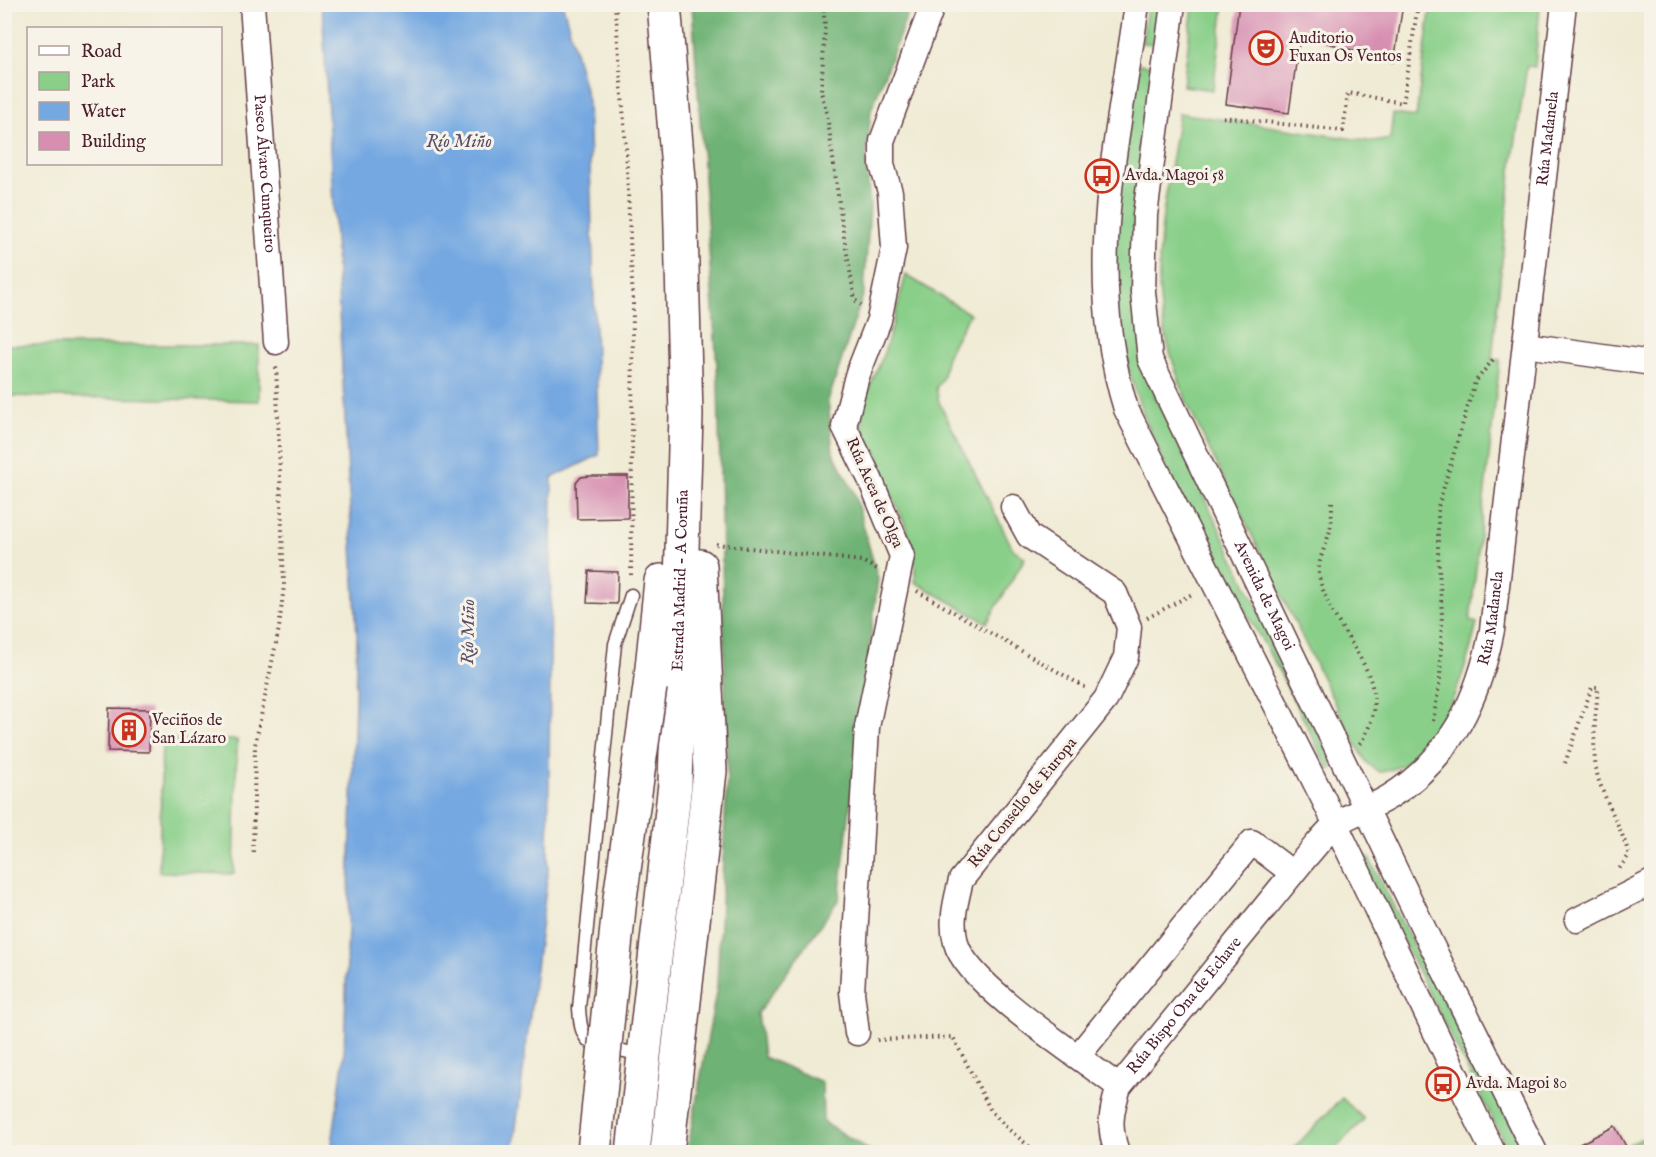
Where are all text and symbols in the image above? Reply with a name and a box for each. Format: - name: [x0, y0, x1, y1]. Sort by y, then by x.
- legend: [27, 27, 222, 165]
- place label: Auditorio Fuxan Os Ventos: [1288, 29, 1402, 67]
- theatre icon: Auditorio Fuxan Os Ventos: [1248, 30, 1284, 66]
- text: Road: [81, 41, 122, 64]
- text: Park: [81, 71, 116, 94]
- street label: Rúa Madanela: [1533, 90, 1564, 187]
- street label: Paseo Álvaro Cunqueiro: [248, 94, 280, 254]
- text: Water: [81, 101, 126, 124]
- text: Building: [81, 131, 146, 154]
- water label: Río Miño: [426, 131, 492, 154]
- bus stop icon: Avda. Magoi 58: [1084, 158, 1120, 194]
- place label: Avda. Magoi 58: [1124, 166, 1224, 186]
- street label: Rúa Acea de Olga: [841, 435, 907, 551]
- street label: Estrada Madrid - A Coruña: [668, 489, 694, 671]
- street label: Avenida de Magoi: [1228, 537, 1299, 654]
- street label: Rúa Madanela: [1474, 570, 1509, 668]
- water label: Río Miño: [457, 599, 481, 665]
- place label: Veciños de San Lázaro: [151, 711, 227, 749]
- building icon: Veciños de San Lázaro: [111, 712, 147, 748]
- street label: Rúa Consello de Europa: [964, 734, 1082, 872]
- street label: Rúa Bispo Ona de Echave: [1123, 933, 1247, 1079]
- bus stop icon: Avda. Magoi 80: [1425, 1066, 1461, 1102]
- place label: Avda. Magoi 80: [1465, 1074, 1567, 1094]

